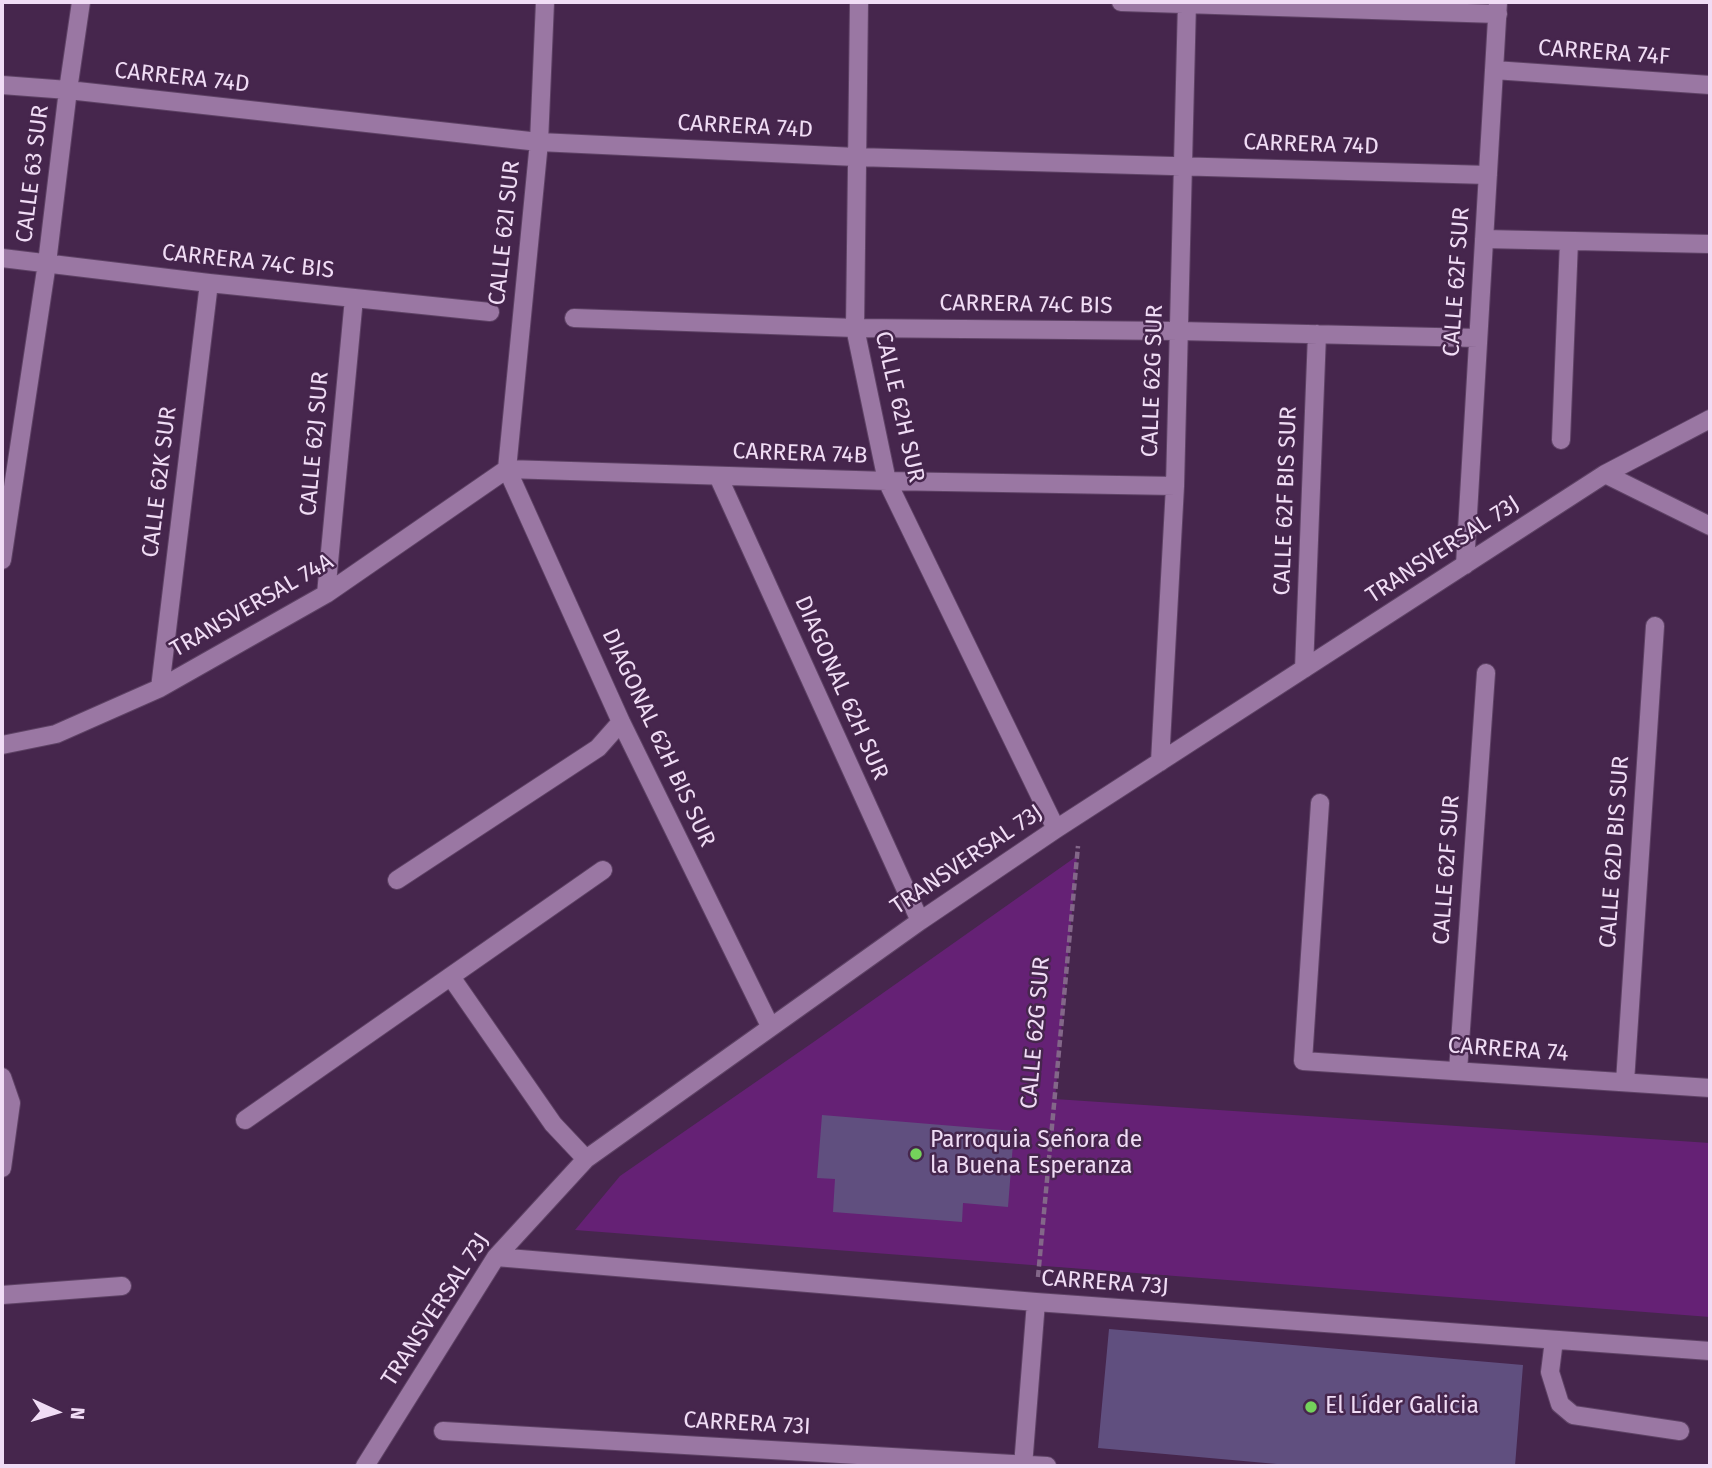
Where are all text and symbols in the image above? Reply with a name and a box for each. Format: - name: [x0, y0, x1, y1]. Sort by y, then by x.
- street label: CARRERA 74F: [1537, 35, 1671, 71]
- street label: CARRERA 74D: [113, 57, 251, 99]
- street label: CALLE 63 SUR: [11, 104, 55, 244]
- street label: CARRERA 74D: [677, 110, 813, 144]
- street label: CARRERA 74D: [1243, 129, 1379, 161]
- street label: CALLE 62I SUR: [484, 159, 526, 307]
- street label: CALLE 62F SUR: [1438, 206, 1476, 358]
- street label: CARRERA 74C BIS: [160, 239, 336, 285]
- street label: CARRERA 74C BIS: [939, 290, 1113, 320]
- street label: CALLE 62G SUR: [1137, 304, 1169, 458]
- street label: CALLE 62H SUR: [868, 329, 930, 485]
- street label: CALLE 62J SUR: [295, 370, 335, 518]
- street label: CALLE 62K SUR: [137, 405, 183, 559]
- street label: CALLE 62F BIS SUR: [1269, 406, 1303, 596]
- street label: CARRERA 74B: [732, 438, 868, 470]
- street label: TRANSVERSAL 73J: [1361, 490, 1525, 610]
- street label: TRANSVERSAL 74A: [166, 548, 338, 664]
- street label: DIAGONAL 62H SUR: [788, 592, 894, 784]
- street label: DIAGONAL 62H BIS SUR: [595, 625, 721, 851]
- street label: CALLE 62D BIS SUR: [1595, 755, 1635, 949]
- street label: CALLE 62F SUR: [1428, 794, 1466, 946]
- street label: TRANSVERSAL 73J: [886, 799, 1048, 921]
- street label: CALLE 62G SUR: [1016, 956, 1056, 1110]
- street label: CARRERA 74: [1447, 1032, 1569, 1068]
- place label: Parroquia Señora de la Buena Esperanza: [930, 1127, 1142, 1181]
- marker: Parroquia Señora de la Buena Esperanza: [908, 1146, 924, 1162]
- street label: TRANSVERSAL 73J: [376, 1228, 496, 1392]
- street label: CARRERA 73J: [1040, 1265, 1170, 1301]
- north arrow: [21, 1377, 91, 1447]
- place label: El Líder Galicia: [1325, 1393, 1479, 1421]
- marker: El Líder Galicia: [1303, 1399, 1319, 1415]
- text: N: [66, 1406, 89, 1421]
- street label: CARRERA 73I: [683, 1407, 811, 1441]

